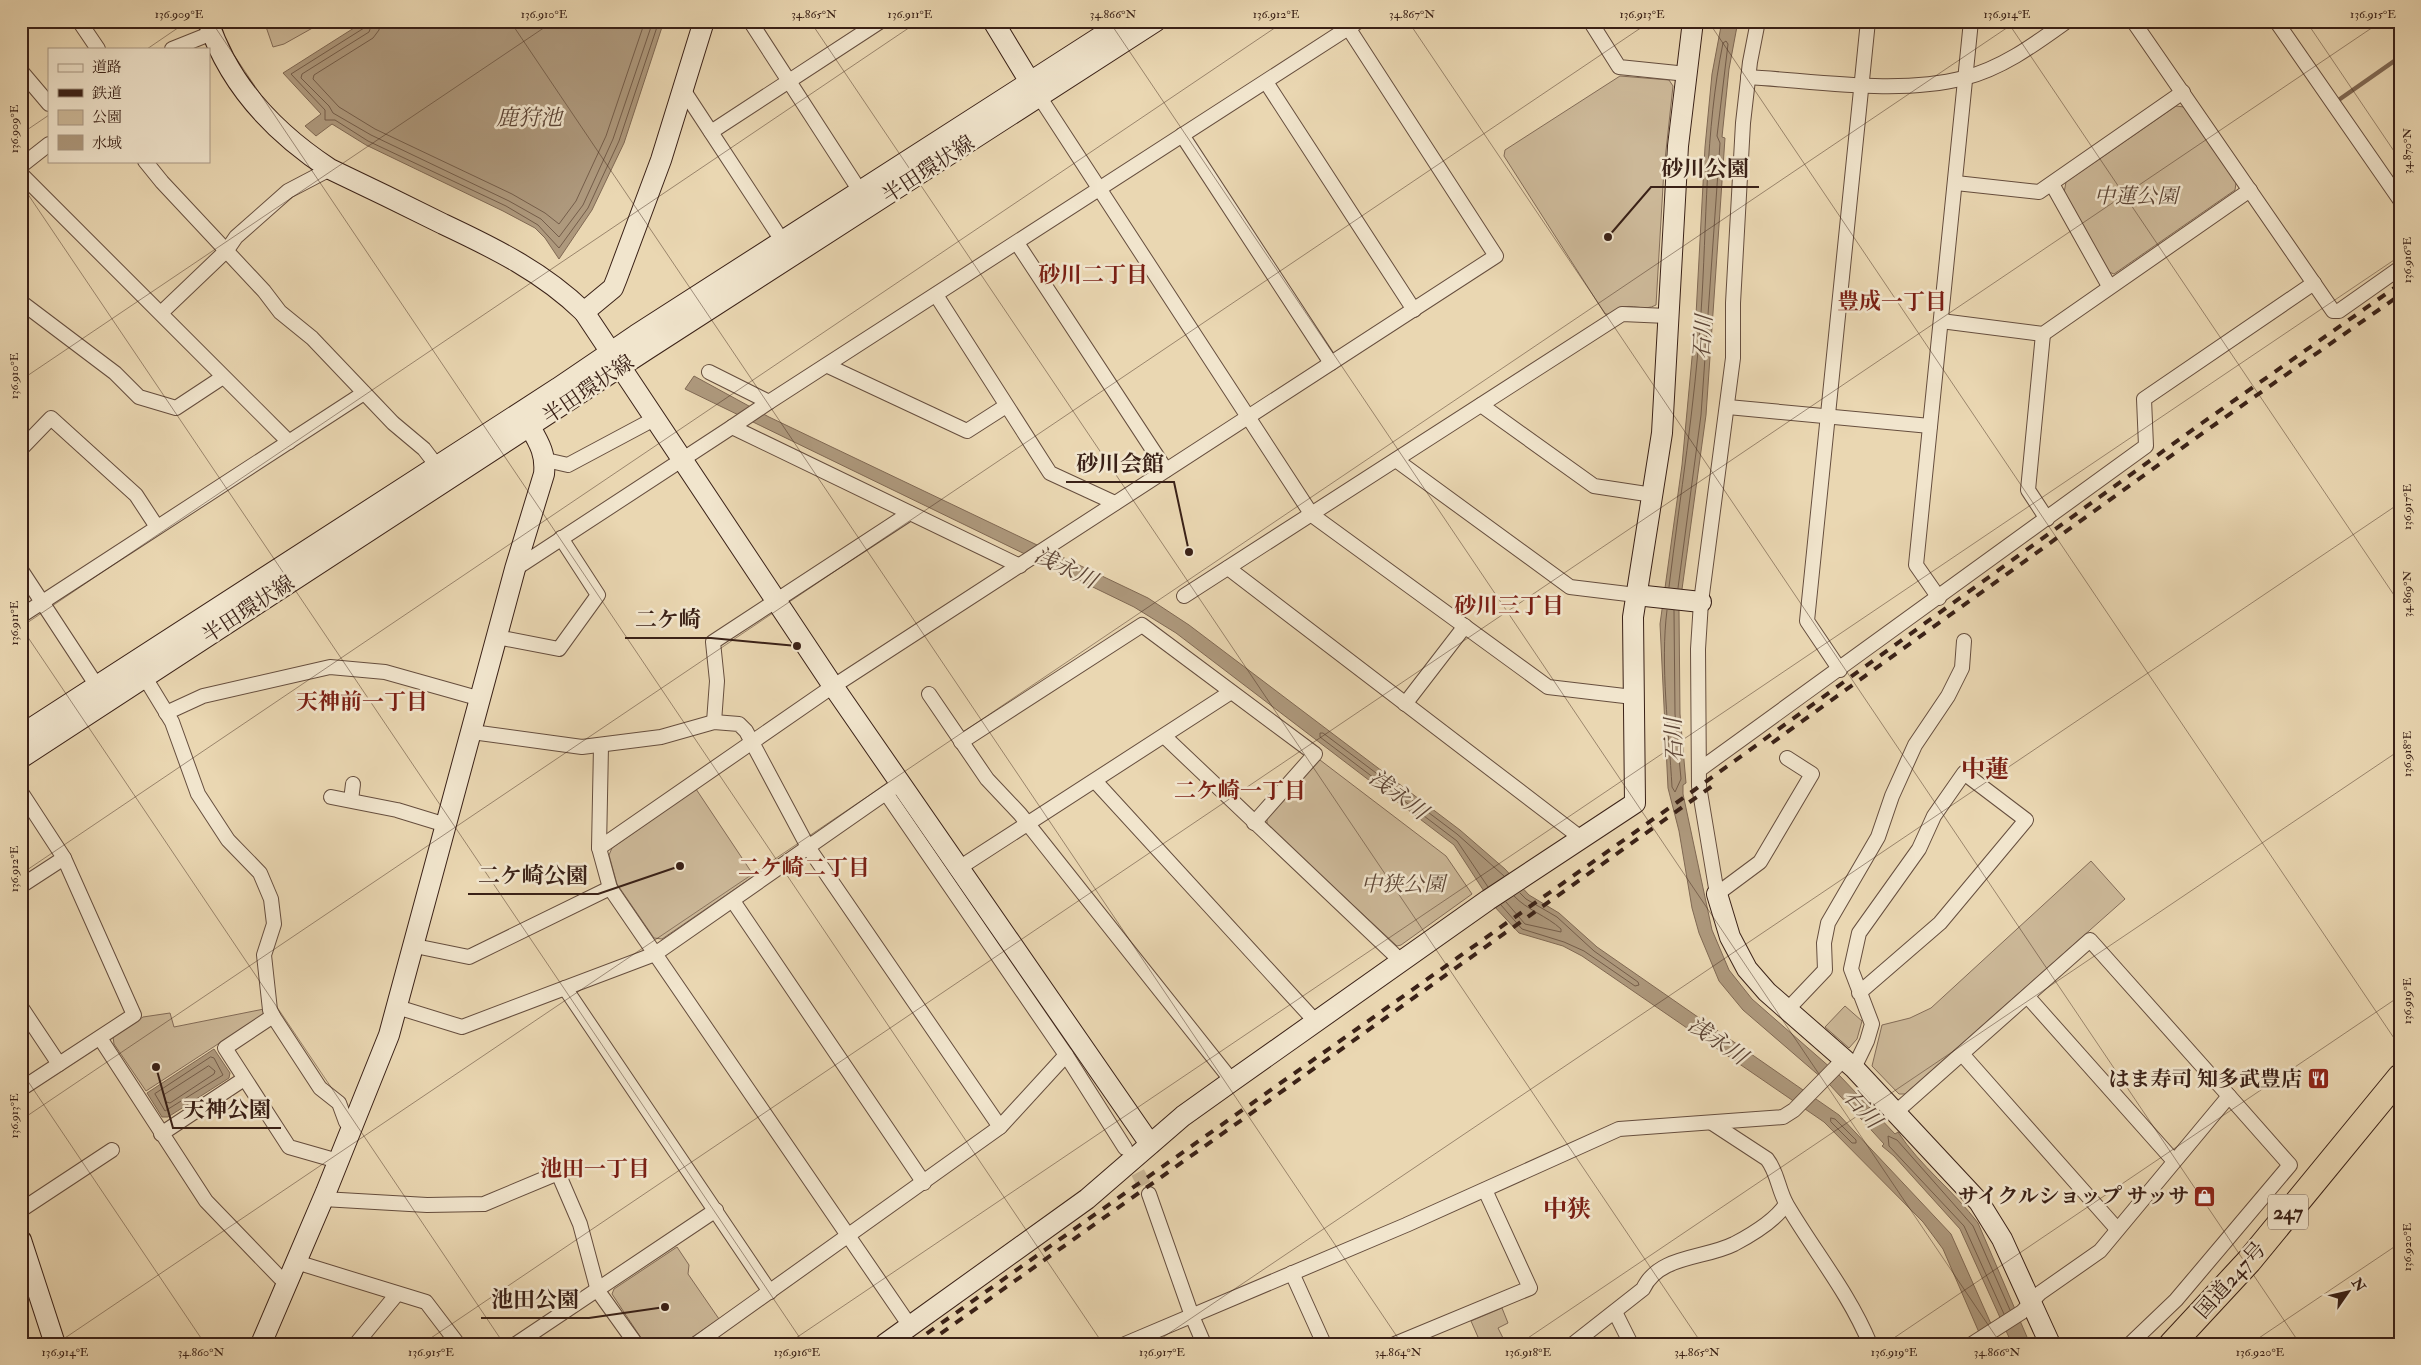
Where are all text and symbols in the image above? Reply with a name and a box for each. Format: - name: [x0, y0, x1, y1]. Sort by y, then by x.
- text: 136.909°E: [155, 7, 204, 22]
- text: 136.910°E: [521, 7, 568, 22]
- text: 34.865°N: [791, 7, 837, 22]
- text: 136.911°E: [888, 7, 933, 22]
- text: 34.866°N: [1090, 7, 1136, 22]
- text: 136.912°E: [1253, 7, 1300, 22]
- text: 34.867°N: [1389, 7, 1435, 22]
- text: 136.913°E: [1619, 7, 1665, 22]
- text: 136.914°E: [1984, 7, 2031, 22]
- text: 136.915°E: [2350, 7, 2396, 22]
- legend: [48, 48, 210, 162]
- text: 道路: [92, 58, 122, 77]
- text: 鉄道: [92, 84, 122, 103]
- text: 136.909°E: [7, 104, 22, 153]
- water label: 鹿狩池: [496, 104, 565, 132]
- text: 公園: [92, 108, 122, 127]
- text: 34.870°N: [2400, 128, 2415, 174]
- street label: 半田環状線: [877, 130, 980, 209]
- text: 水域: [92, 134, 122, 153]
- callout: 砂川公園: [1651, 150, 1759, 187]
- text: 砂川公園: [1661, 155, 1749, 183]
- park label: 中蓮公園: [2094, 183, 2181, 210]
- text: 136.916°E: [2400, 236, 2415, 283]
- district label: 砂川二丁目: [1038, 261, 1148, 289]
- district label: 豊成一丁目: [1837, 288, 1947, 316]
- water label: 石川: [1687, 312, 1719, 360]
- street label: 半田環状線: [537, 349, 639, 430]
- text: 136.910°E: [7, 352, 22, 399]
- callout: 砂川会館: [1066, 445, 1174, 482]
- text: 砂川会館: [1076, 450, 1164, 478]
- text: 136.917°E: [2400, 484, 2415, 530]
- water label: 浅永川: [1030, 541, 1103, 596]
- street label: 半田環状線: [197, 570, 300, 649]
- text: 34.869°N: [2400, 571, 2415, 617]
- district label: 砂川三丁目: [1454, 592, 1564, 620]
- text: 136.911°E: [7, 600, 22, 645]
- callout: 二ケ崎: [625, 601, 711, 638]
- text: 二ケ崎: [635, 606, 701, 634]
- district label: 天神前一丁目: [296, 688, 428, 716]
- water label: 石川: [1659, 715, 1689, 762]
- text: 136.918°E: [2400, 731, 2415, 777]
- district label: 中蓮: [1961, 754, 2009, 785]
- water label: 浅永川: [1364, 764, 1435, 827]
- district label: 二ケ崎一丁目: [1174, 777, 1306, 805]
- text: 136.912°E: [7, 845, 22, 892]
- district label: 二ケ崎二丁目: [738, 854, 870, 882]
- callout: 二ケ崎公園: [468, 857, 598, 894]
- text: 二ケ崎公園: [478, 862, 588, 890]
- park label: 中狭公園: [1361, 871, 1448, 898]
- text: 136.919°E: [2400, 977, 2415, 1024]
- water label: 浅永川: [1682, 1010, 1754, 1072]
- place label: はま寿司 知多武豊店: [2109, 1066, 2302, 1093]
- restaurant icon: はま寿司 知多武豊店: [2306, 1067, 2330, 1091]
- water label: 石川: [1837, 1083, 1889, 1136]
- callout: 天神公園: [173, 1091, 281, 1128]
- text: 136.913°E: [7, 1093, 22, 1139]
- text: 天神公園: [183, 1096, 271, 1124]
- district label: 池田一丁目: [540, 1155, 650, 1183]
- place label: サイクルショップ サッサ: [1957, 1183, 2189, 1210]
- shop icon: サイクルショップ サッサ: [2193, 1184, 2217, 1208]
- district label: 中狭: [1543, 1194, 1591, 1225]
- road number: 247: [2268, 1194, 2308, 1230]
- text: 136.920°E: [2400, 1222, 2415, 1271]
- street label: 国道247号: [2189, 1236, 2272, 1324]
- north arrow: [2324, 1268, 2374, 1318]
- text: N: [2347, 1274, 2369, 1295]
- callout: 池田公園: [481, 1281, 589, 1318]
- text: 池田公園: [491, 1286, 579, 1314]
- text: 136.914°E: [42, 1345, 89, 1360]
- text: 34.860°N: [178, 1345, 224, 1360]
- text: 136.915°E: [408, 1345, 454, 1360]
- text: 136.916°E: [774, 1345, 821, 1360]
- text: 136.917°E: [1139, 1345, 1185, 1360]
- text: 34.864°N: [1375, 1345, 1422, 1360]
- text: 136.918°E: [1505, 1345, 1551, 1360]
- text: 34.865°N: [1674, 1345, 1720, 1360]
- text: 136.919°E: [1871, 1345, 1918, 1360]
- text: 34.866°N: [1974, 1345, 2020, 1360]
- text: 136.920°E: [2236, 1345, 2285, 1360]

